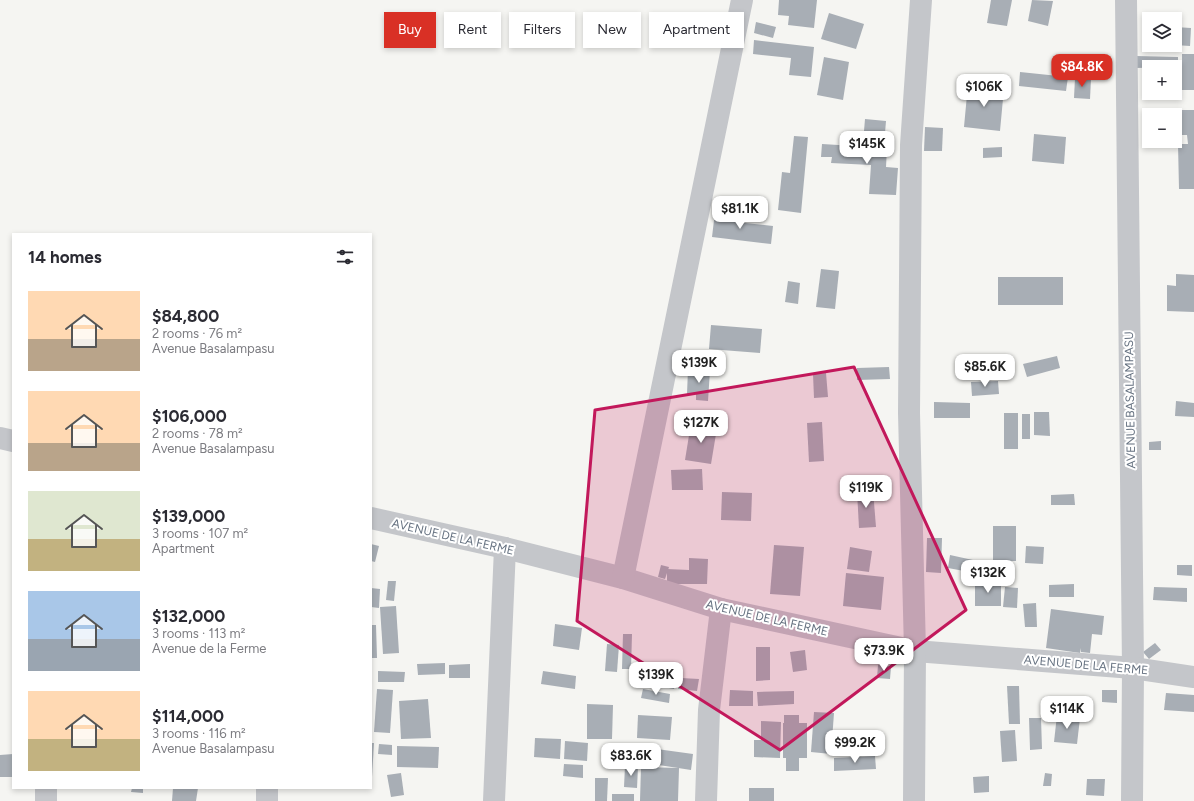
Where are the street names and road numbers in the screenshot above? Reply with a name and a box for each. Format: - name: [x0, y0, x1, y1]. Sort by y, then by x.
- street label: AVENUE BASALAMPASU: [1122, 331, 1138, 469]
- street label: AVENUE DE LA FERME: [391, 516, 515, 558]
- street label: AVENUE DE LA FERME: [705, 597, 829, 639]
- street label: AVENUE DE LA FERME: [1023, 653, 1149, 677]

